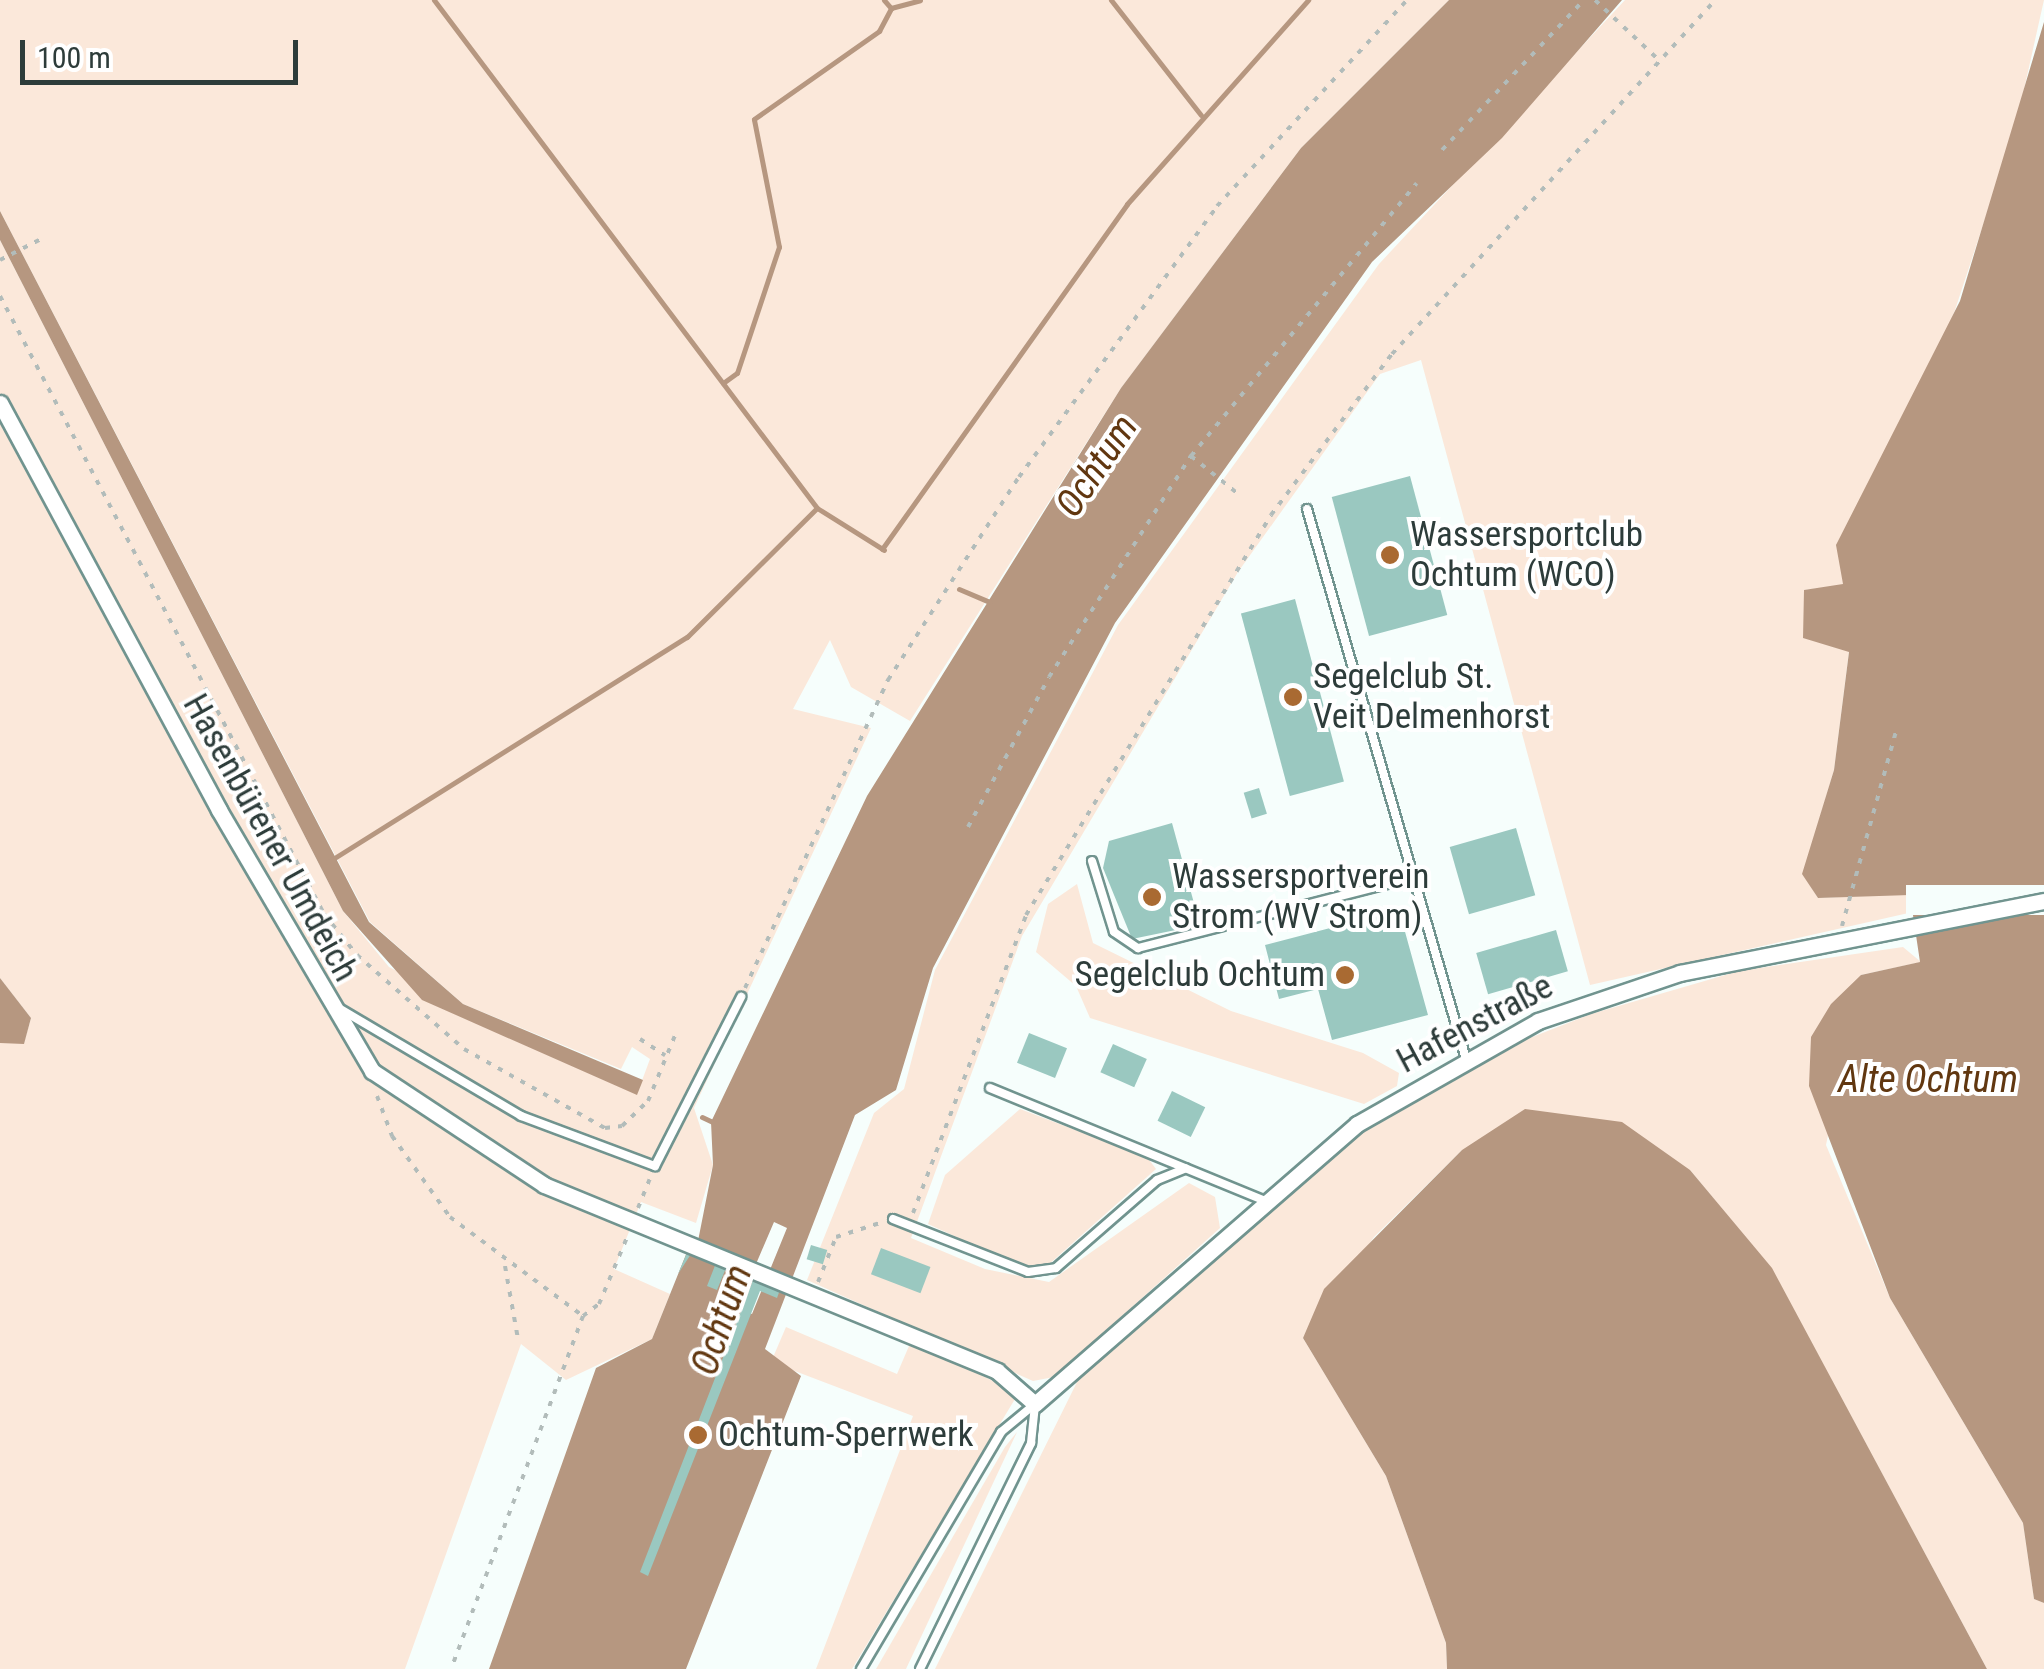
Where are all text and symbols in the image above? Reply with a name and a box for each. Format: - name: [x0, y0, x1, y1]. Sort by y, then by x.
- scale bar: [25, 20, 302, 82]
- text: 100 m: [37, 40, 111, 75]
- water label: Ochtum: [1046, 406, 1148, 526]
- place label: Wassersportclub Ochtum (WCO): [1410, 514, 1643, 596]
- marker: Wassersportclub Ochtum (WCO): [1379, 544, 1401, 566]
- place label: Segelclub St. Veit Delmenhorst: [1313, 656, 1550, 738]
- marker: Segelclub St. Veit Delmenhorst: [1282, 686, 1304, 708]
- street label: Hasenbürener Umdeich: [174, 687, 366, 989]
- place label: Wassersportverein Strom (WV Strom): [1172, 856, 1429, 938]
- marker: Wassersportverein Strom (WV Strom): [1141, 886, 1163, 908]
- place label: Segelclub Ochtum: [1075, 954, 1325, 996]
- marker: Segelclub Ochtum: [1334, 964, 1356, 986]
- street label: Hafenstraße: [1390, 965, 1560, 1083]
- water label: Alte Ochtum: [1838, 1057, 2018, 1103]
- water label: Ochtum: [682, 1259, 762, 1381]
- place label: Ochtum-Sperrwerk: [718, 1414, 973, 1456]
- marker: Ochtum-Sperrwerk: [687, 1424, 709, 1446]

